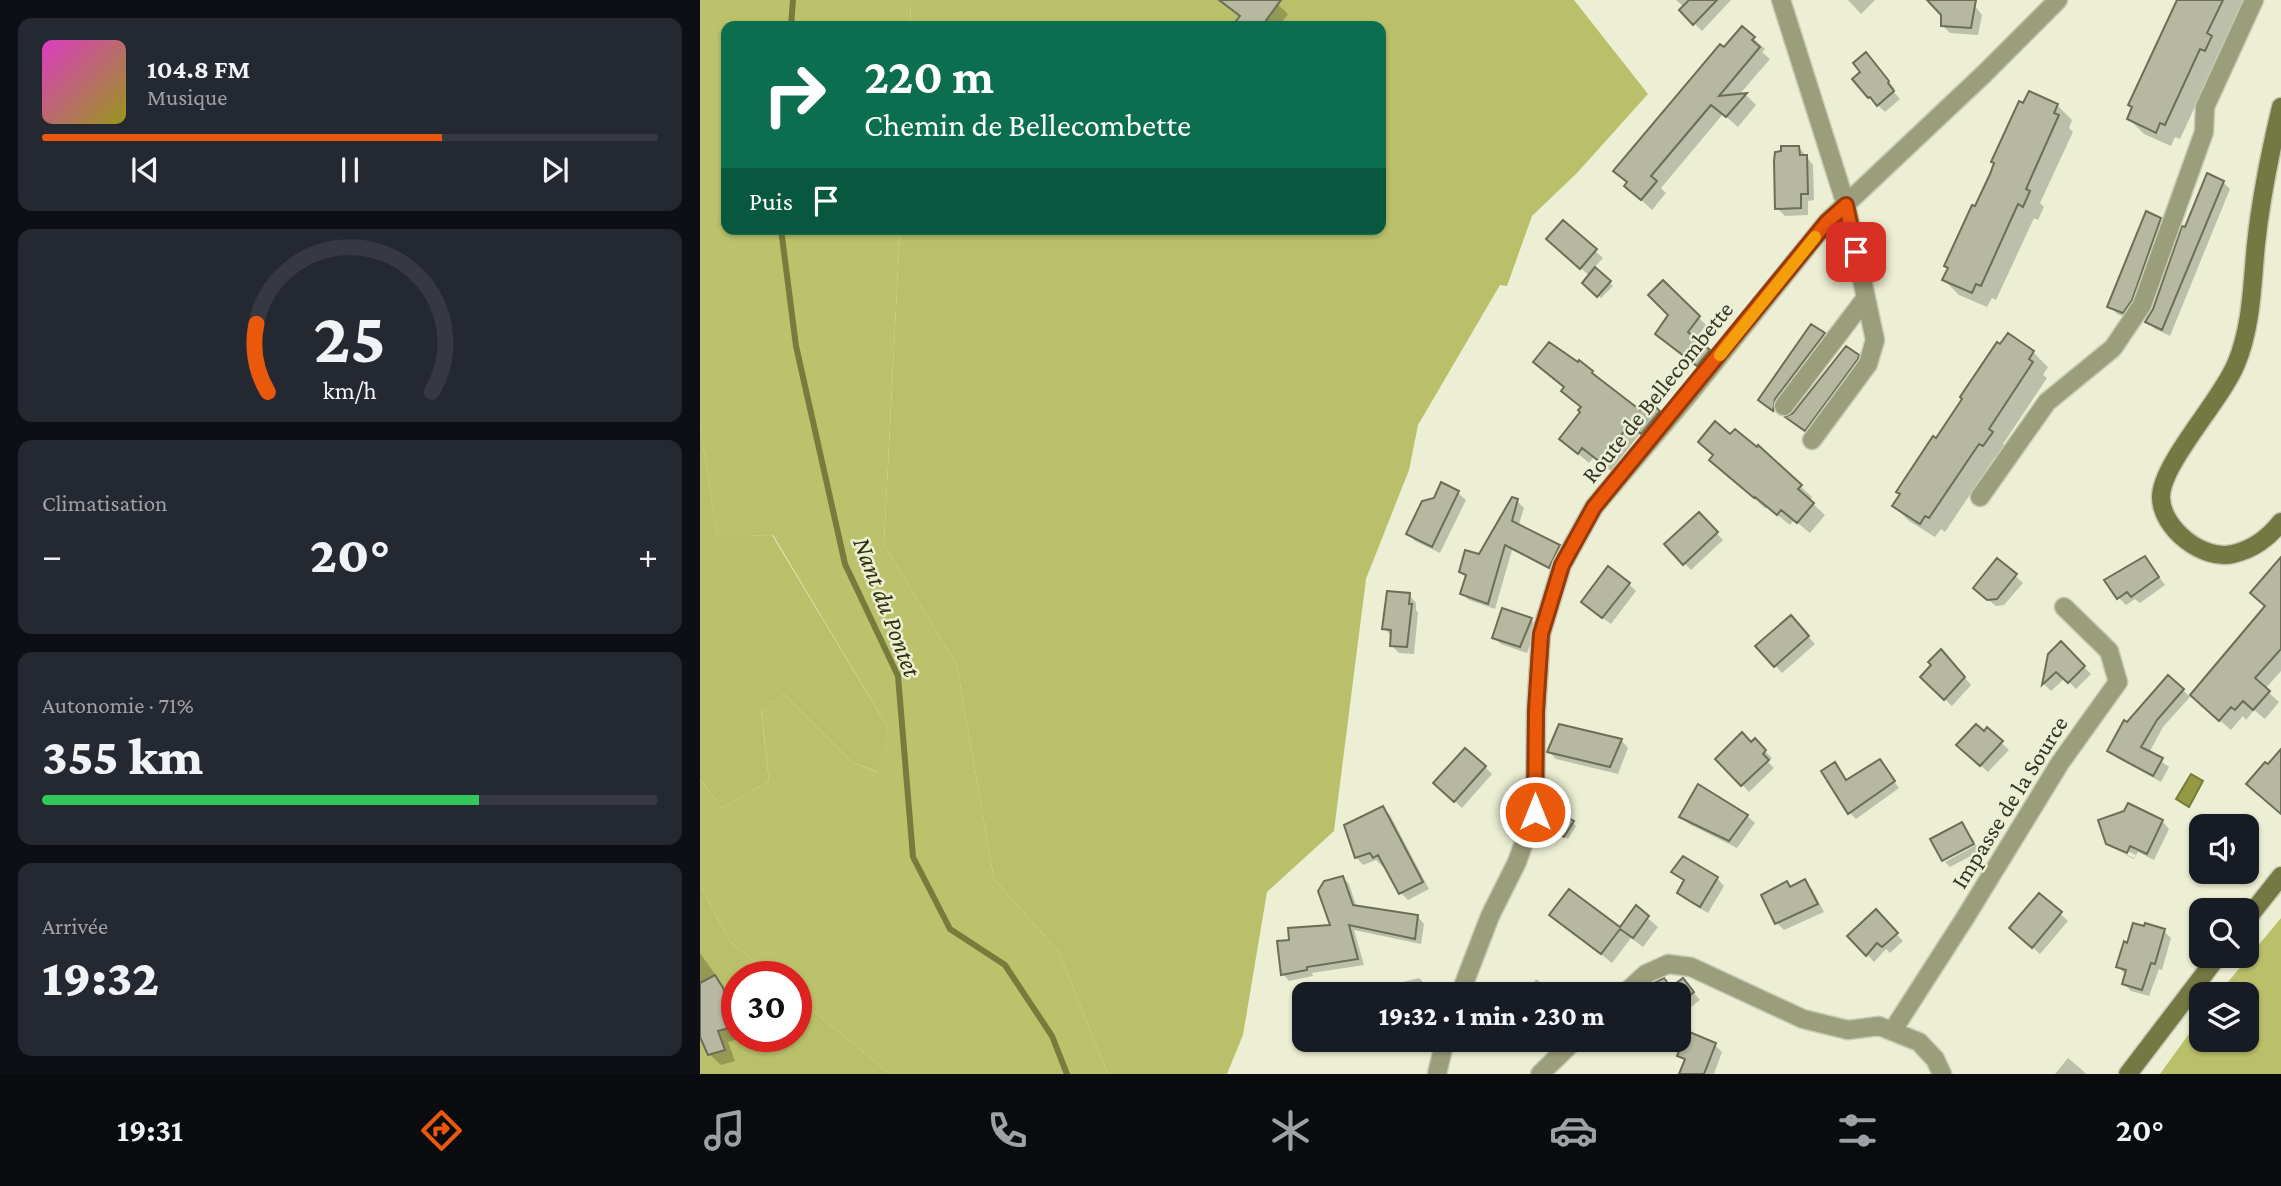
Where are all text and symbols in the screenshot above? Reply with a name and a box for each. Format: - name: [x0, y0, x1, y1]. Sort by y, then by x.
- icon: right: [749, 49, 840, 140]
- text: 220 m: [864, 49, 994, 104]
- text: 104.8 FM: [147, 55, 250, 84]
- text: Musique: [147, 84, 227, 110]
- text: Chemin de Bellecombette: [864, 107, 1191, 143]
- icon: previous: [126, 151, 164, 189]
- icon: pause: [331, 151, 369, 189]
- icon: next: [536, 151, 574, 189]
- icon: arrive: [807, 182, 845, 220]
- text: Puis: [749, 187, 793, 216]
- pin: [1826, 222, 1886, 282]
- icon: arrive: [1837, 233, 1875, 271]
- street label: Route de Bellecombette: [1576, 296, 1738, 488]
- text: 25: [314, 297, 386, 378]
- text: km/h: [323, 377, 377, 404]
- text: Climatisation: [42, 490, 167, 516]
- text: 20°: [310, 525, 390, 583]
- water label: Nant du Pontet: [847, 533, 927, 681]
- text: −: [42, 534, 62, 576]
- text: +: [638, 534, 658, 576]
- text: Autonomie · 71%: [42, 692, 194, 718]
- street label: Impasse de la Source: [1945, 711, 2073, 893]
- text: 355 km: [42, 727, 203, 785]
- position arrow: [1498, 775, 1572, 849]
- map controls: [2189, 814, 2259, 1052]
- button: sound: [2189, 814, 2259, 884]
- button: search: [2189, 898, 2259, 968]
- text: Arrivée: [42, 913, 108, 939]
- text: 19:32: [42, 948, 159, 1006]
- speed limit sign: 30: [721, 961, 812, 1052]
- button: layers: [2189, 982, 2259, 1052]
- text: 19:32 · 1 min · 230 m: [1379, 1002, 1604, 1031]
- icon: directions: [417, 1106, 466, 1155]
- icon: music: [700, 1106, 749, 1155]
- icon: phone: [983, 1106, 1032, 1155]
- icon: climate: [1266, 1106, 1315, 1155]
- icon: car: [1549, 1106, 1598, 1155]
- icon: filters: [1833, 1106, 1882, 1155]
- text: 19:31: [117, 1112, 183, 1148]
- text: 20°: [2116, 1112, 2164, 1148]

